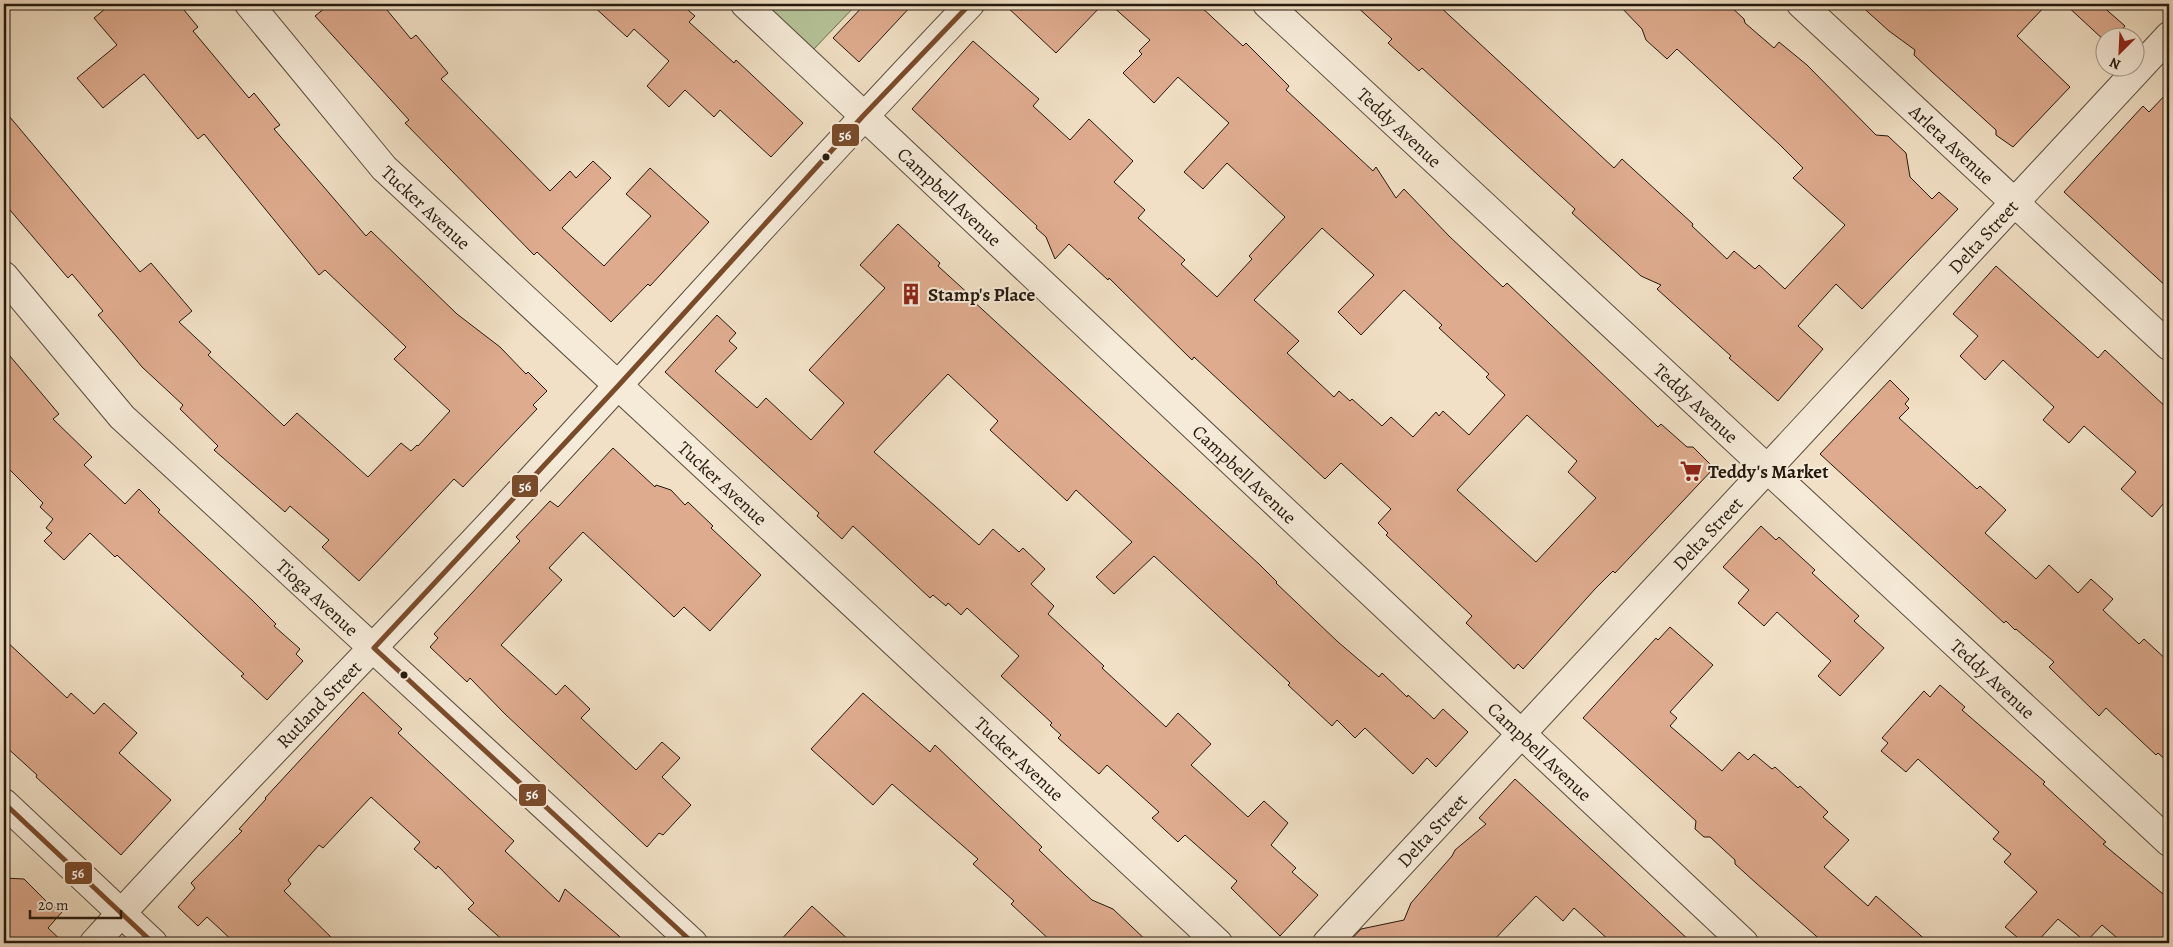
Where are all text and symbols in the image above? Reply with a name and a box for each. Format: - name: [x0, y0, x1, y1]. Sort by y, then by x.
- north arrow: [2096, 28, 2146, 78]
- text: N: [2106, 53, 2123, 74]
- street label: Teddy Avenue: [1351, 82, 1447, 174]
- street label: Arleta Avenue: [1903, 98, 1999, 191]
- line badge: 56: [831, 123, 860, 147]
- text: 56: [839, 126, 852, 145]
- street label: Campbell Avenue: [891, 142, 1007, 253]
- unlabelled marker: [821, 152, 831, 162]
- street label: Tucker Avenue: [375, 160, 476, 256]
- street label: Delta Street: [1943, 195, 2024, 280]
- building icon: Stamp's Place: [898, 281, 924, 307]
- place label: Stamp's Place: [928, 282, 1035, 308]
- street label: Teddy Avenue: [1648, 358, 1744, 450]
- street label: Campbell Avenue: [1186, 419, 1302, 530]
- street label: Tucker Avenue: [672, 436, 773, 532]
- supermarket icon: Teddy's Market: [1678, 458, 1704, 484]
- place label: Teddy's Market: [1708, 459, 1829, 485]
- line badge: 56: [511, 474, 539, 498]
- text: 56: [519, 477, 532, 496]
- street label: Delta Street: [1667, 491, 1749, 577]
- street label: Tioga Avenue: [270, 554, 364, 643]
- street label: Teddy Avenue: [1944, 633, 2040, 725]
- street label: Rutland Street: [271, 655, 368, 754]
- unlabelled marker: [399, 670, 409, 680]
- street label: Campbell Avenue: [1481, 696, 1597, 807]
- street label: Tucker Avenue: [968, 711, 1069, 807]
- line badge: 56: [518, 783, 547, 807]
- text: 56: [526, 785, 539, 804]
- street label: Delta Street: [1392, 788, 1473, 873]
- line badge: 56: [64, 861, 93, 885]
- text: 56: [72, 864, 85, 883]
- scale bar: [30, 887, 121, 919]
- text: 20 m: [38, 895, 69, 915]

